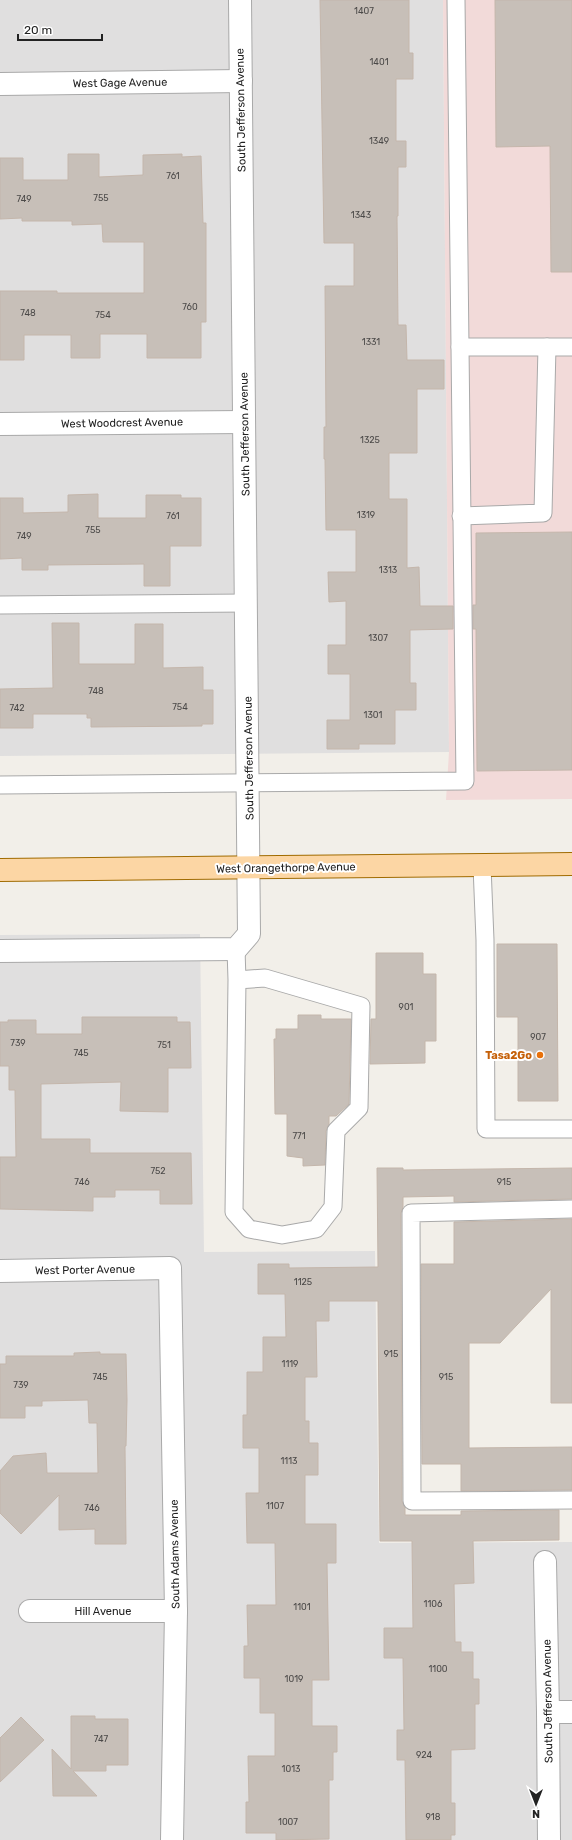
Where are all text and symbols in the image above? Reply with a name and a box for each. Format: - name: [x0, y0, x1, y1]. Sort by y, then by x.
- house number: 1407: [354, 6, 374, 16]
- scale bar: [18, 16, 102, 42]
- text: 20 m: [24, 23, 52, 37]
- street label: South Jefferson Avenue: [233, 48, 249, 172]
- house number: 1401: [369, 57, 389, 67]
- street label: West Gage Avenue: [73, 76, 167, 90]
- house number: 1349: [369, 136, 389, 146]
- house number: 761: [166, 171, 180, 181]
- house number: 755: [93, 193, 109, 203]
- house number: 749: [16, 194, 32, 204]
- house number: 1343: [351, 210, 371, 220]
- house number: 760: [182, 302, 198, 312]
- house number: 748: [20, 308, 36, 318]
- house number: 754: [95, 310, 111, 320]
- house number: 1331: [362, 337, 380, 347]
- street label: South Jefferson Avenue: [237, 372, 253, 496]
- street label: West Woodcrest Avenue: [61, 415, 183, 431]
- house number: 1325: [360, 435, 380, 445]
- house number: 1319: [357, 510, 375, 520]
- house number: 761: [166, 511, 180, 521]
- house number: 755: [85, 525, 101, 535]
- house number: 749: [16, 531, 32, 541]
- house number: 1313: [379, 565, 397, 575]
- house number: 1307: [368, 633, 388, 643]
- house number: 748: [88, 686, 104, 696]
- street label: South Jefferson Avenue: [241, 696, 257, 820]
- house number: 754: [172, 702, 188, 712]
- house number: 742: [9, 703, 25, 713]
- house number: 1301: [364, 710, 383, 720]
- street label: West Orangethorpe Avenue: [216, 860, 356, 876]
- house number: 901: [399, 1002, 414, 1012]
- house number: 907: [530, 1032, 546, 1042]
- house number: 739: [10, 1038, 26, 1048]
- house number: 751: [157, 1040, 171, 1050]
- house number: 745: [73, 1048, 89, 1058]
- place label: Tasa2Go: [485, 1049, 532, 1062]
- marker: Tasa2Go: [535, 1050, 545, 1060]
- house number: 771: [292, 1131, 306, 1141]
- house number: 752: [150, 1166, 166, 1176]
- house number: 746: [74, 1177, 90, 1187]
- house number: 915: [497, 1177, 511, 1187]
- street label: West Porter Avenue: [35, 1263, 135, 1277]
- house number: 1125: [294, 1277, 312, 1287]
- house number: 915: [384, 1349, 398, 1359]
- house number: 1119: [282, 1359, 298, 1369]
- house number: 745: [92, 1372, 108, 1382]
- house number: 915: [439, 1372, 453, 1382]
- house number: 739: [13, 1380, 29, 1390]
- house number: 1113: [281, 1456, 297, 1466]
- street label: South Adams Avenue: [168, 1499, 182, 1609]
- house number: 1107: [266, 1501, 284, 1511]
- house number: 746: [84, 1503, 100, 1513]
- house number: 1106: [424, 1599, 443, 1609]
- house number: 1101: [293, 1602, 311, 1612]
- street label: Hill Avenue: [75, 1605, 131, 1618]
- street label: South Jefferson Avenue: [540, 1639, 556, 1763]
- house number: 1100: [428, 1664, 448, 1674]
- house number: 1019: [285, 1674, 303, 1684]
- house number: 747: [94, 1734, 109, 1744]
- house number: 924: [416, 1750, 432, 1760]
- house number: 1013: [282, 1764, 300, 1774]
- north arrow: [516, 1784, 556, 1824]
- text: N: [532, 1807, 540, 1820]
- house number: 918: [426, 1812, 441, 1822]
- house number: 1007: [278, 1817, 298, 1827]

